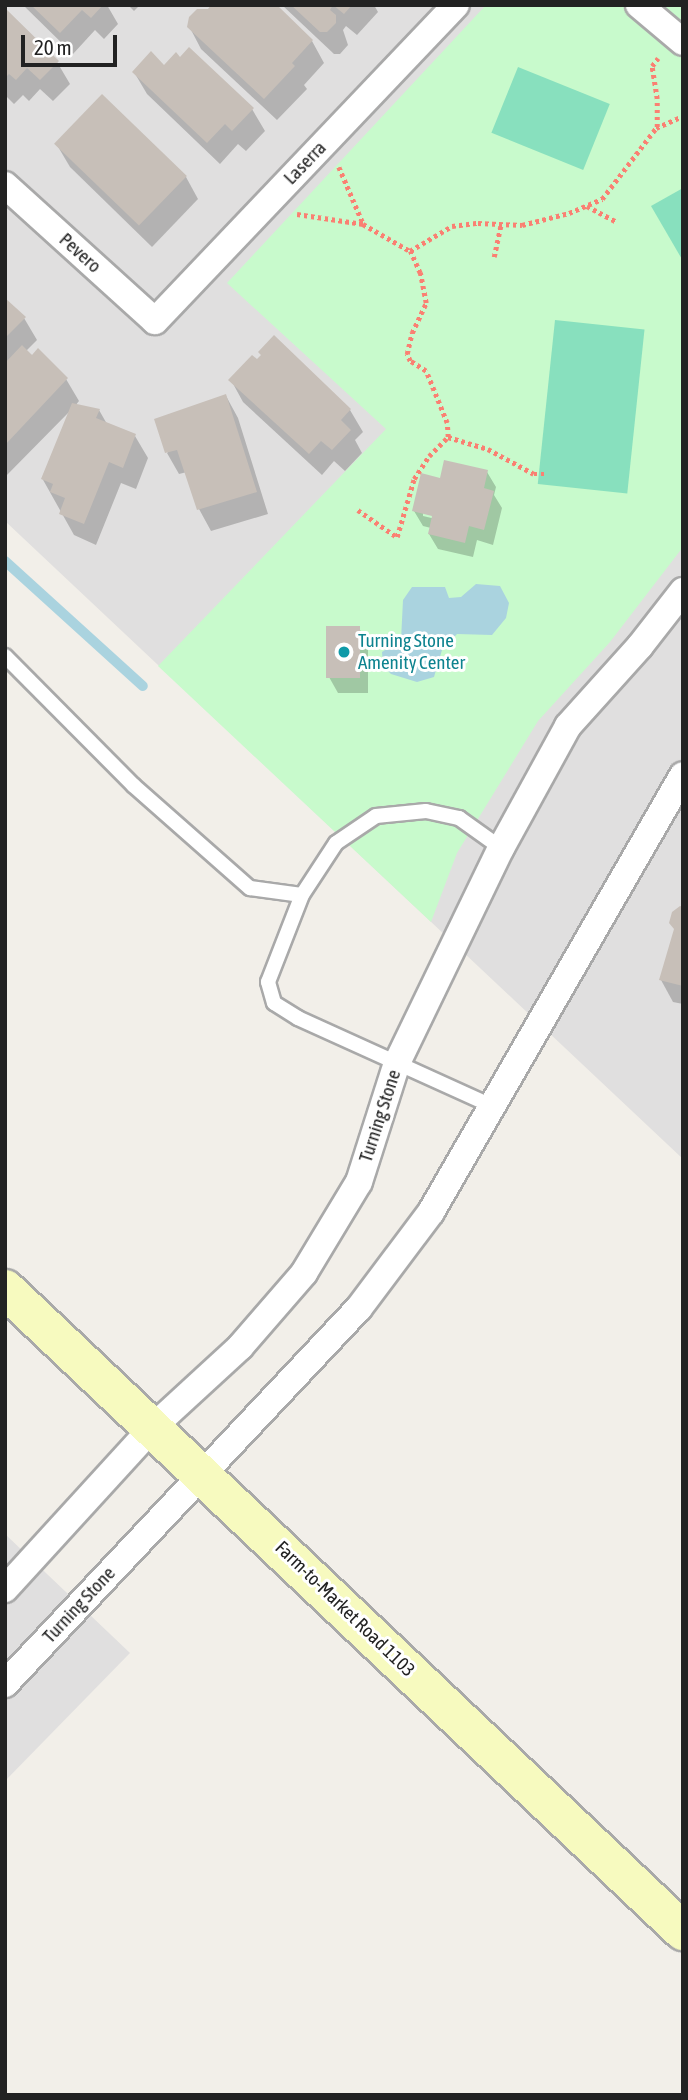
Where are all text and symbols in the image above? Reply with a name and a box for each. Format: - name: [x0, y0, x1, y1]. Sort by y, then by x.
- scale bar: [24, 21, 121, 65]
- text: 20 m: [34, 35, 72, 59]
- street label: Laserra: [279, 137, 331, 189]
- street label: Pevero: [54, 228, 106, 278]
- place label: Turning Stone Amenity Center: [358, 630, 465, 674]
- marker: Turning Stone Amenity Center: [336, 644, 352, 660]
- street label: Turning Stone: [354, 1067, 406, 1165]
- street label: Farm-to-Market Road 1103: [270, 1536, 420, 1682]
- street label: Turning Stone: [38, 1562, 120, 1648]

